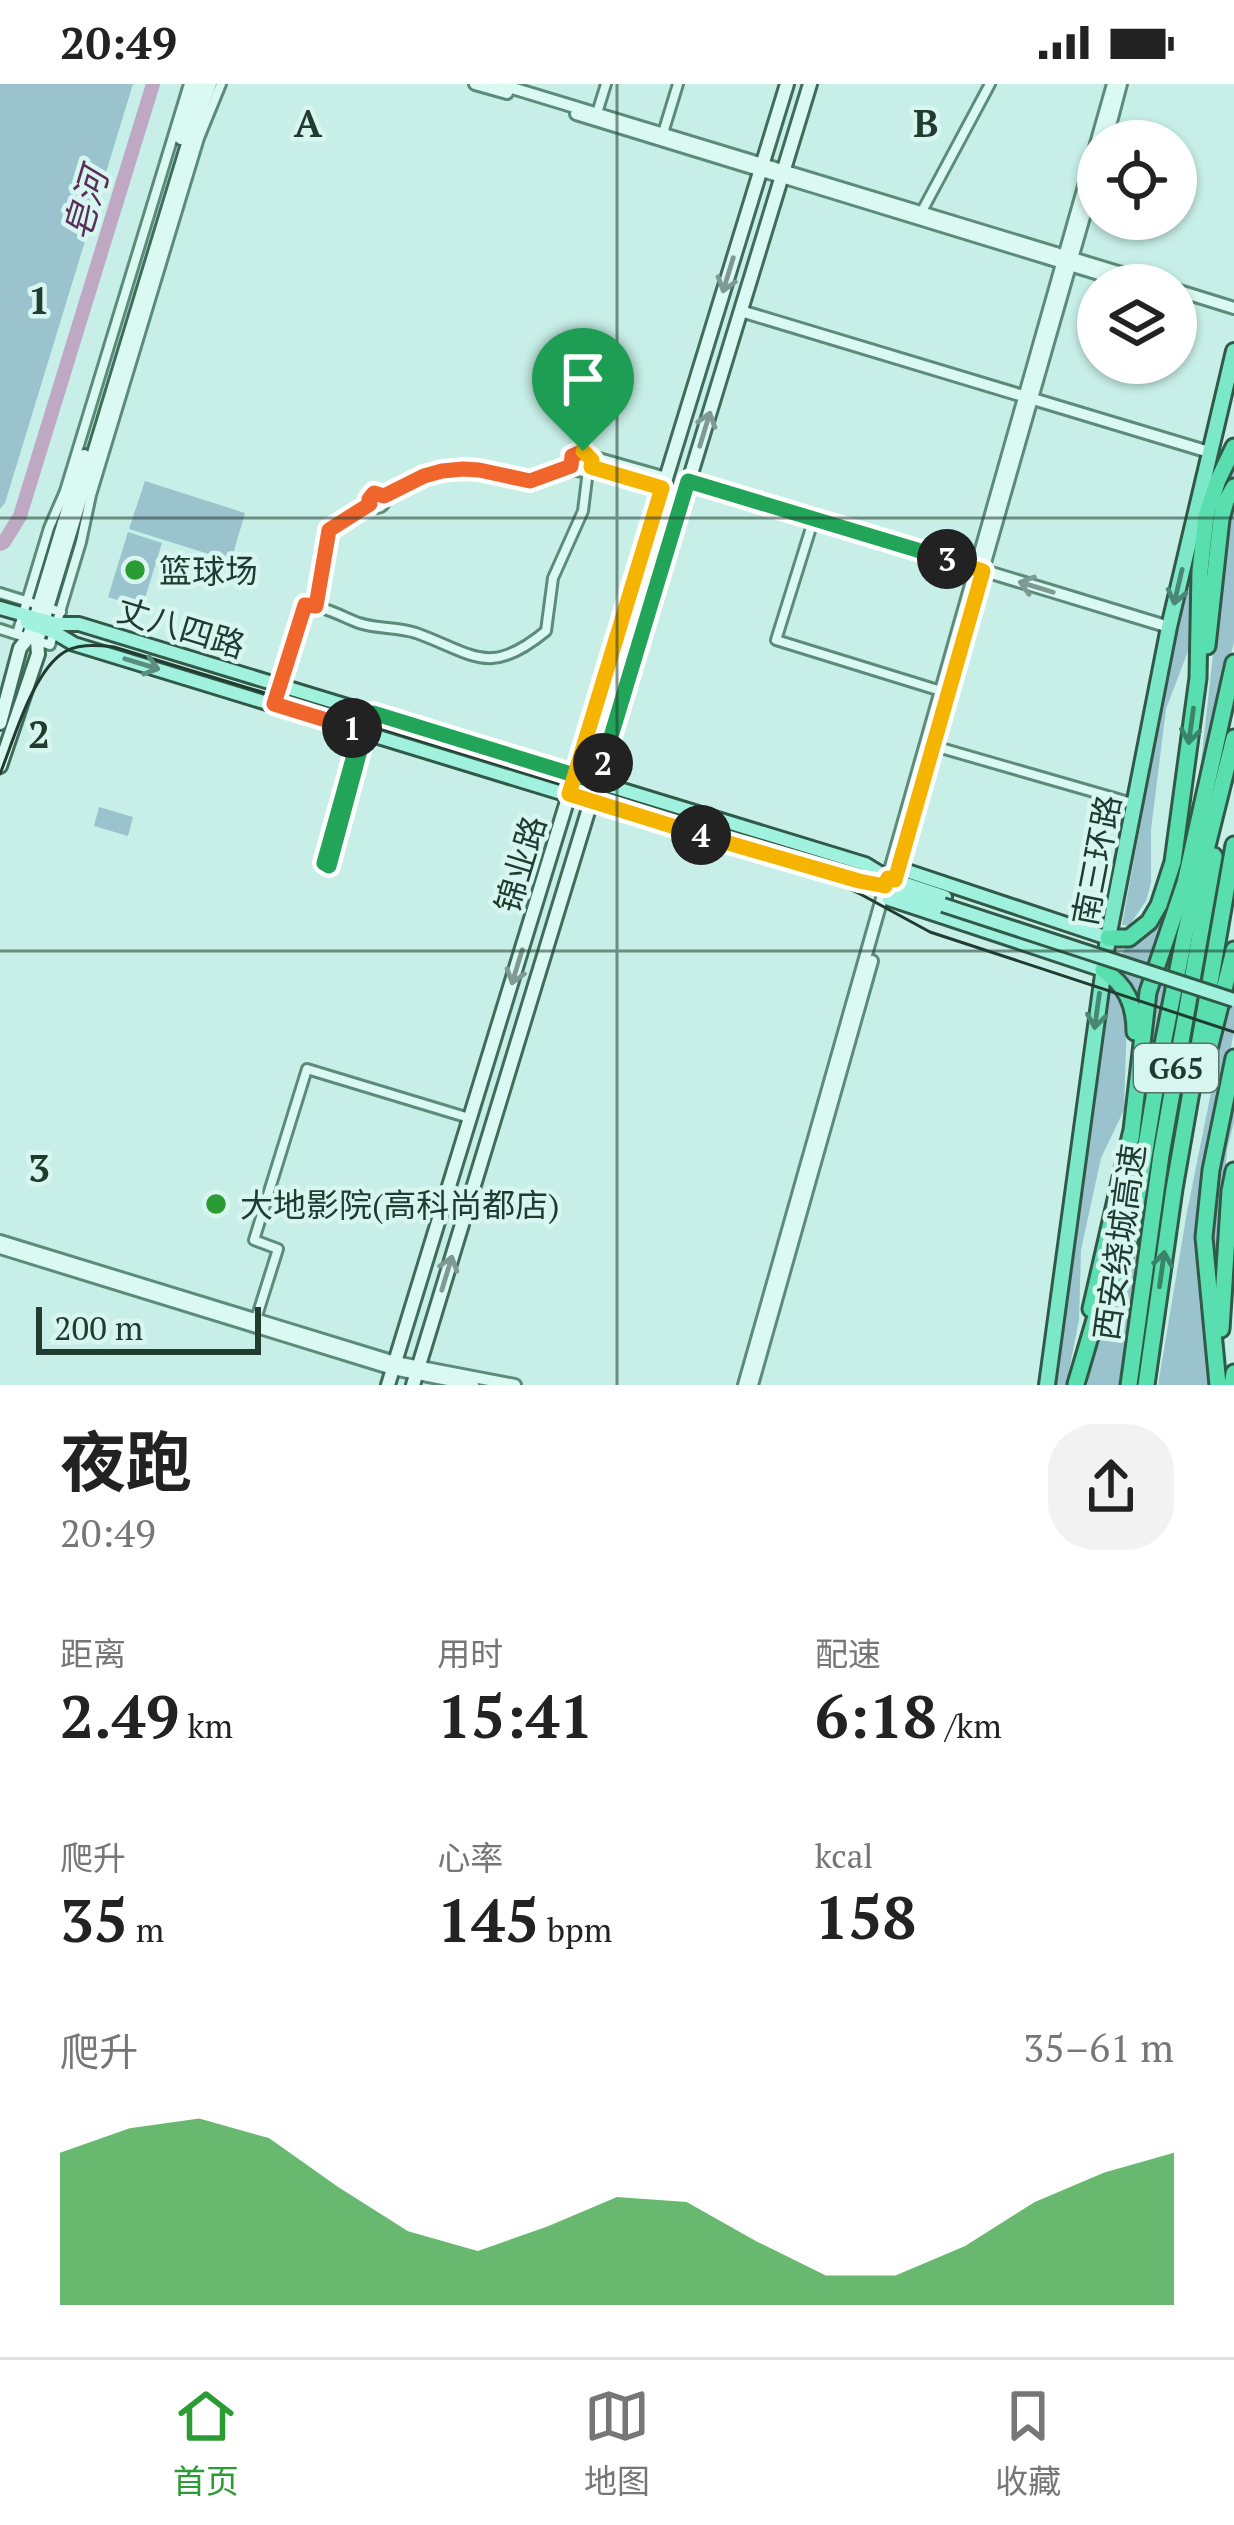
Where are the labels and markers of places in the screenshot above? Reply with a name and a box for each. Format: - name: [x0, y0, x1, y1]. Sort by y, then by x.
- pin: [532, 328, 634, 451]
- pin: 3: [917, 529, 977, 589]
- place label: 篮球场: [159, 549, 258, 592]
- marker: 篮球场: [122, 557, 148, 583]
- pin: 1: [322, 698, 382, 758]
- pin: 2: [573, 733, 633, 793]
- pin: 4: [671, 805, 731, 865]
- place label: 大地影院(高科尚都店): [240, 1183, 560, 1226]
- marker: 大地影院(高科尚都店): [203, 1191, 229, 1217]

